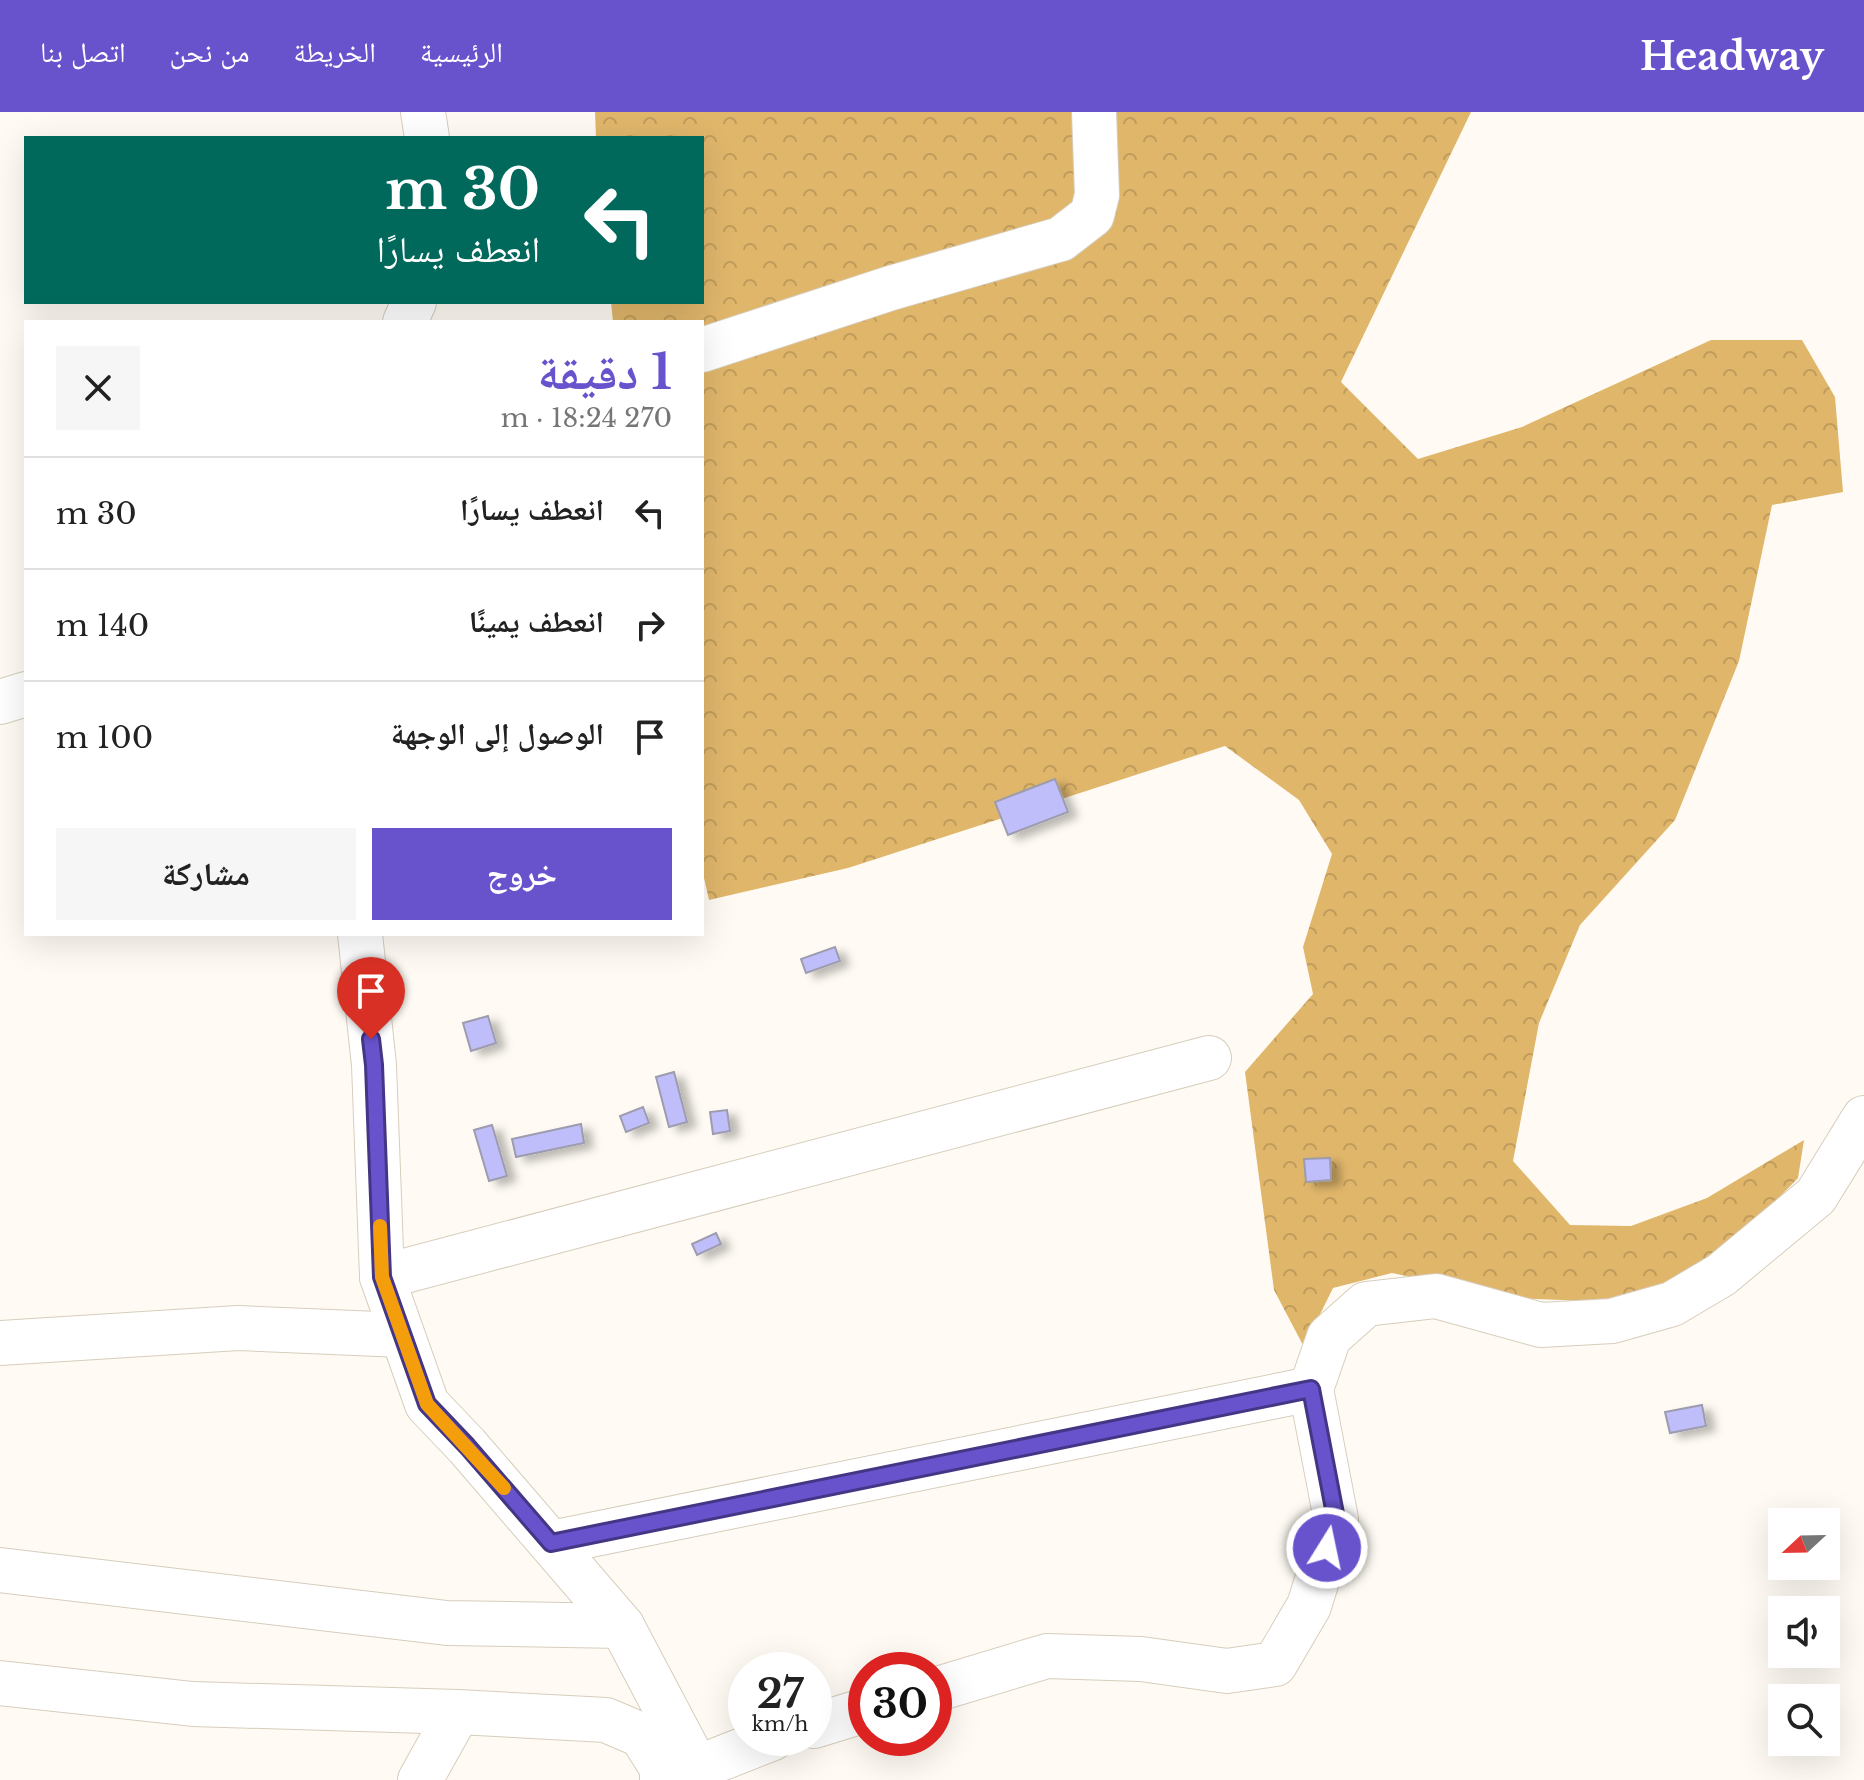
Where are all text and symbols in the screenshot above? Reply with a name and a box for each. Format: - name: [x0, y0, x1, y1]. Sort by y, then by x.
- text: Headway: [1640, 33, 1824, 80]
- text: اتصل بنا: [40, 35, 126, 70]
- text: من نحن: [170, 35, 250, 70]
- text: الخريطة: [294, 35, 376, 70]
- text: الرئيسية: [420, 35, 503, 70]
- text: 30 m: [385, 155, 540, 224]
- icon: left: [568, 168, 672, 272]
- text: انعطف يسارًا: [376, 227, 540, 272]
- text: 1 دقيقة: [537, 342, 672, 402]
- button: close: [56, 346, 140, 430]
- text: 270 m · 18:24: [501, 402, 672, 434]
- text: انعطف يسارًا: [460, 491, 604, 528]
- icon: left: [628, 491, 672, 535]
- text: 30 m: [56, 495, 137, 532]
- text: انعطف يمينًا: [469, 603, 604, 640]
- icon: right: [628, 603, 672, 647]
- text: 140 m: [56, 607, 149, 644]
- text: الوصول إلى الوجهة: [391, 715, 604, 752]
- icon: arrive: [628, 715, 672, 759]
- text: 100 m: [56, 719, 153, 756]
- button: مشاركة: [56, 828, 356, 920]
- button: خروج: [372, 828, 672, 920]
- pin: [337, 957, 405, 1039]
- icon: arrive: [349, 969, 393, 1013]
- position arrow: [1285, 1506, 1369, 1590]
- north arrow: [1768, 1508, 1840, 1580]
- map controls: [1768, 1508, 1840, 1756]
- button: sound: [1768, 1596, 1840, 1668]
- speed limit sign: 30: [848, 1652, 952, 1756]
- text: 27: [757, 1669, 803, 1719]
- button: search: [1768, 1684, 1840, 1756]
- text: km/h: [752, 1712, 808, 1736]

